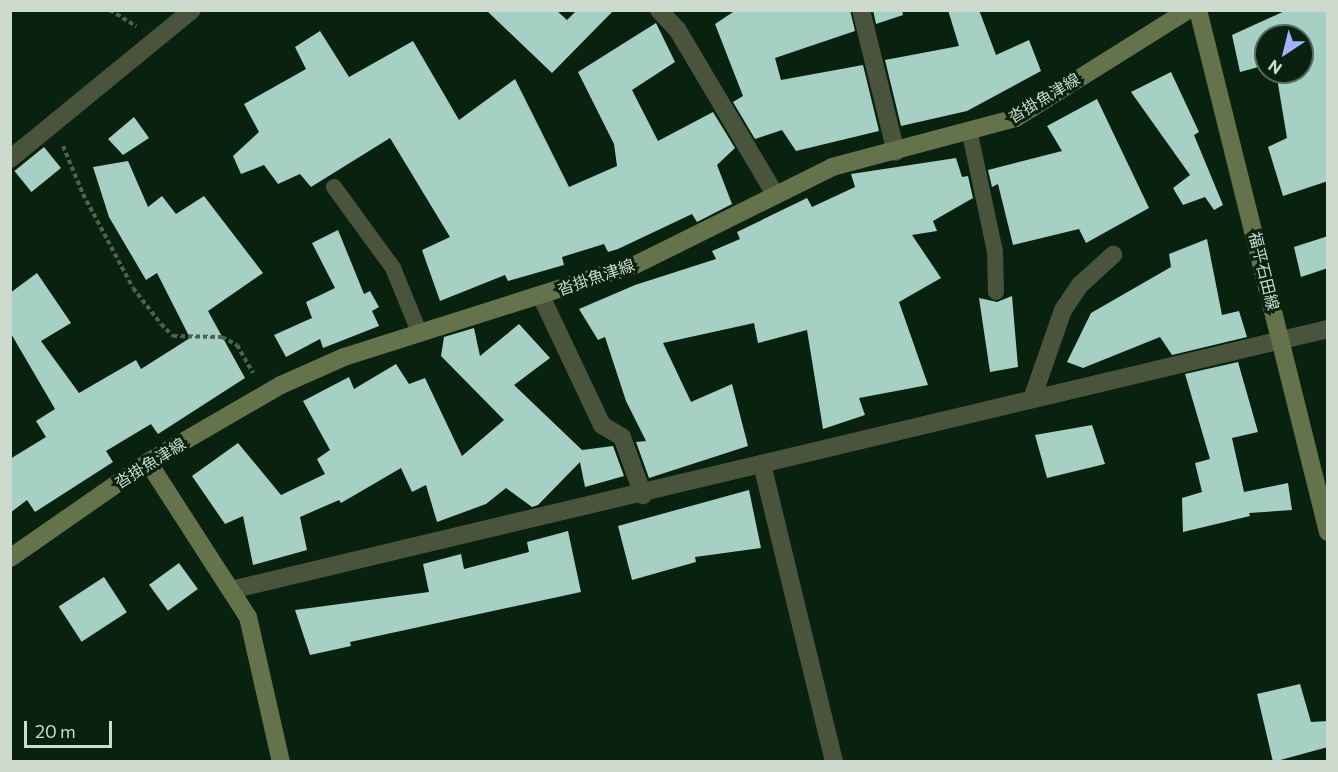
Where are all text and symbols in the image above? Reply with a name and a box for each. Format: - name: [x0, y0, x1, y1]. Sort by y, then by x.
- north arrow: [1254, 24, 1314, 84]
- text: N: [1264, 56, 1285, 79]
- street label: 沓掛魚津線: [1005, 69, 1083, 127]
- street label: 福平石田線: [1245, 230, 1283, 312]
- street label: 沓掛魚津線: [555, 255, 637, 299]
- street label: 沓掛魚津線: [111, 434, 189, 492]
- scale bar: [27, 709, 116, 747]
- text: 20 m: [35, 720, 76, 742]

